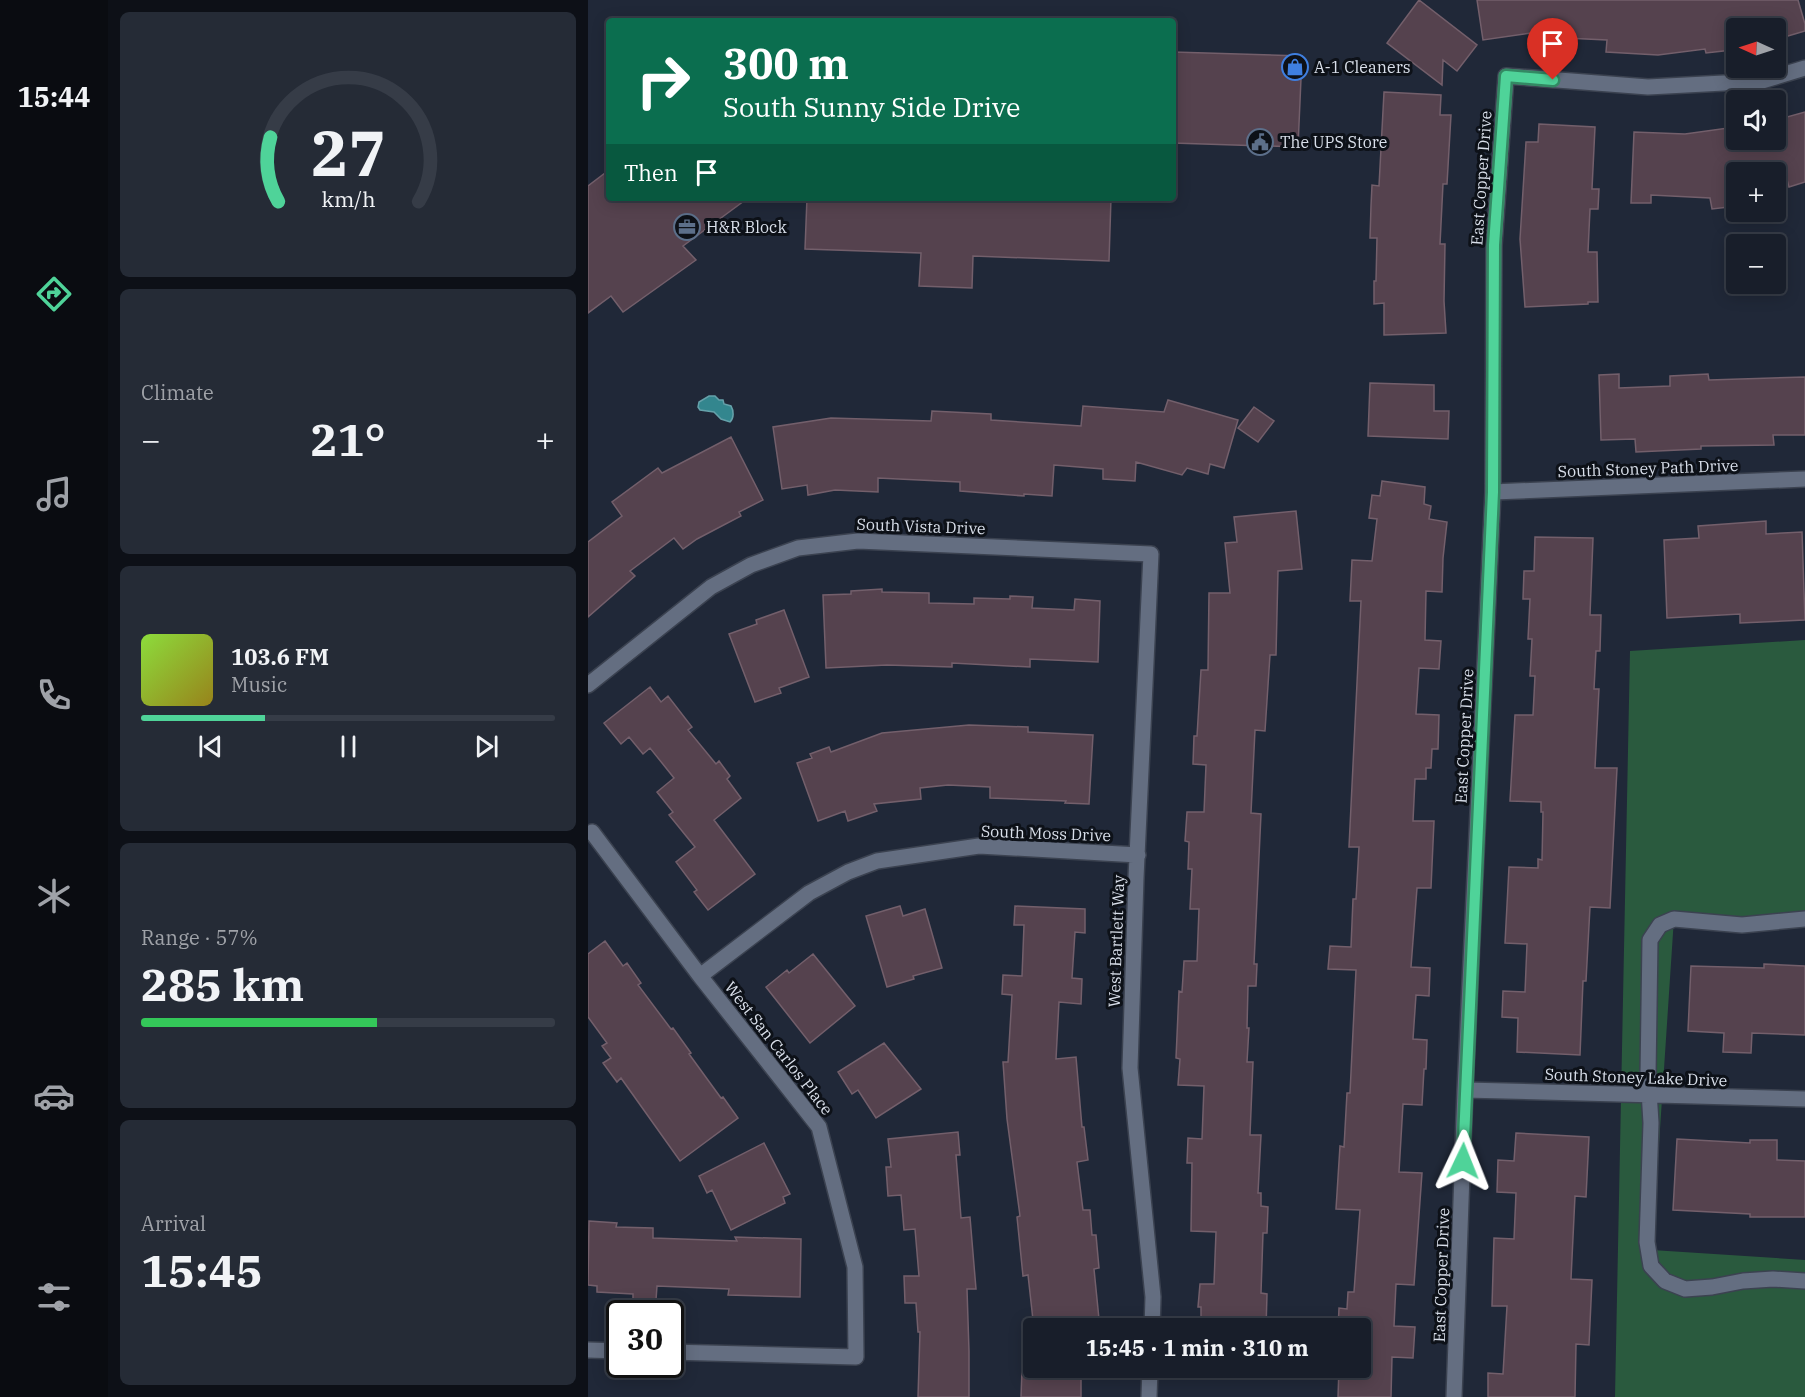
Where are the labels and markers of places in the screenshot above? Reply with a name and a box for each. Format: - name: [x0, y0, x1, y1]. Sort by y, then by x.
- pin: [1527, 18, 1578, 80]
- shop icon: A-1 Cleaners: [1280, 52, 1310, 82]
- place label: A-1 Cleaners: [1314, 57, 1411, 77]
- public building icon: The UPS Store: [1245, 127, 1275, 157]
- place label: The UPS Store: [1280, 132, 1387, 152]
- office icon: H&R Block: [672, 212, 702, 242]
- place label: H&R Block: [706, 217, 787, 237]

